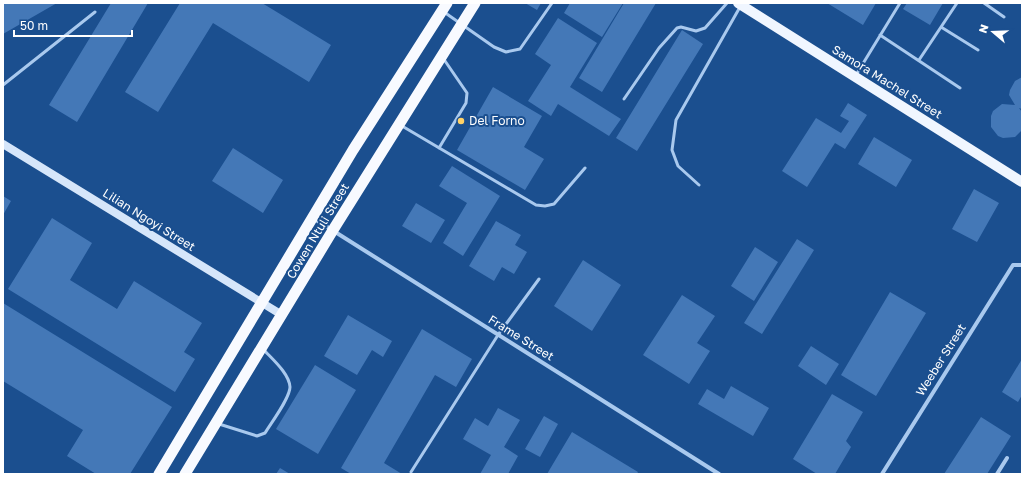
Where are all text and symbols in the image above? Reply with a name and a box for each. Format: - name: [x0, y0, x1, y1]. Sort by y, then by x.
- scale bar: [14, 12, 132, 38]
- north arrow: [973, 12, 1013, 52]
- text: 50 m: [20, 18, 48, 33]
- text: N: [976, 23, 991, 35]
- street label: Samora Machel Street: [829, 42, 945, 122]
- place label: Del Forno: [469, 113, 525, 128]
- marker: Del Forno: [456, 116, 466, 126]
- street label: Cowen Ntuli Street: [283, 180, 352, 281]
- street label: Lilian Ngoyi Street: [100, 185, 198, 254]
- street label: Frame Street: [486, 311, 557, 364]
- street label: Weeber Street: [912, 321, 969, 399]

